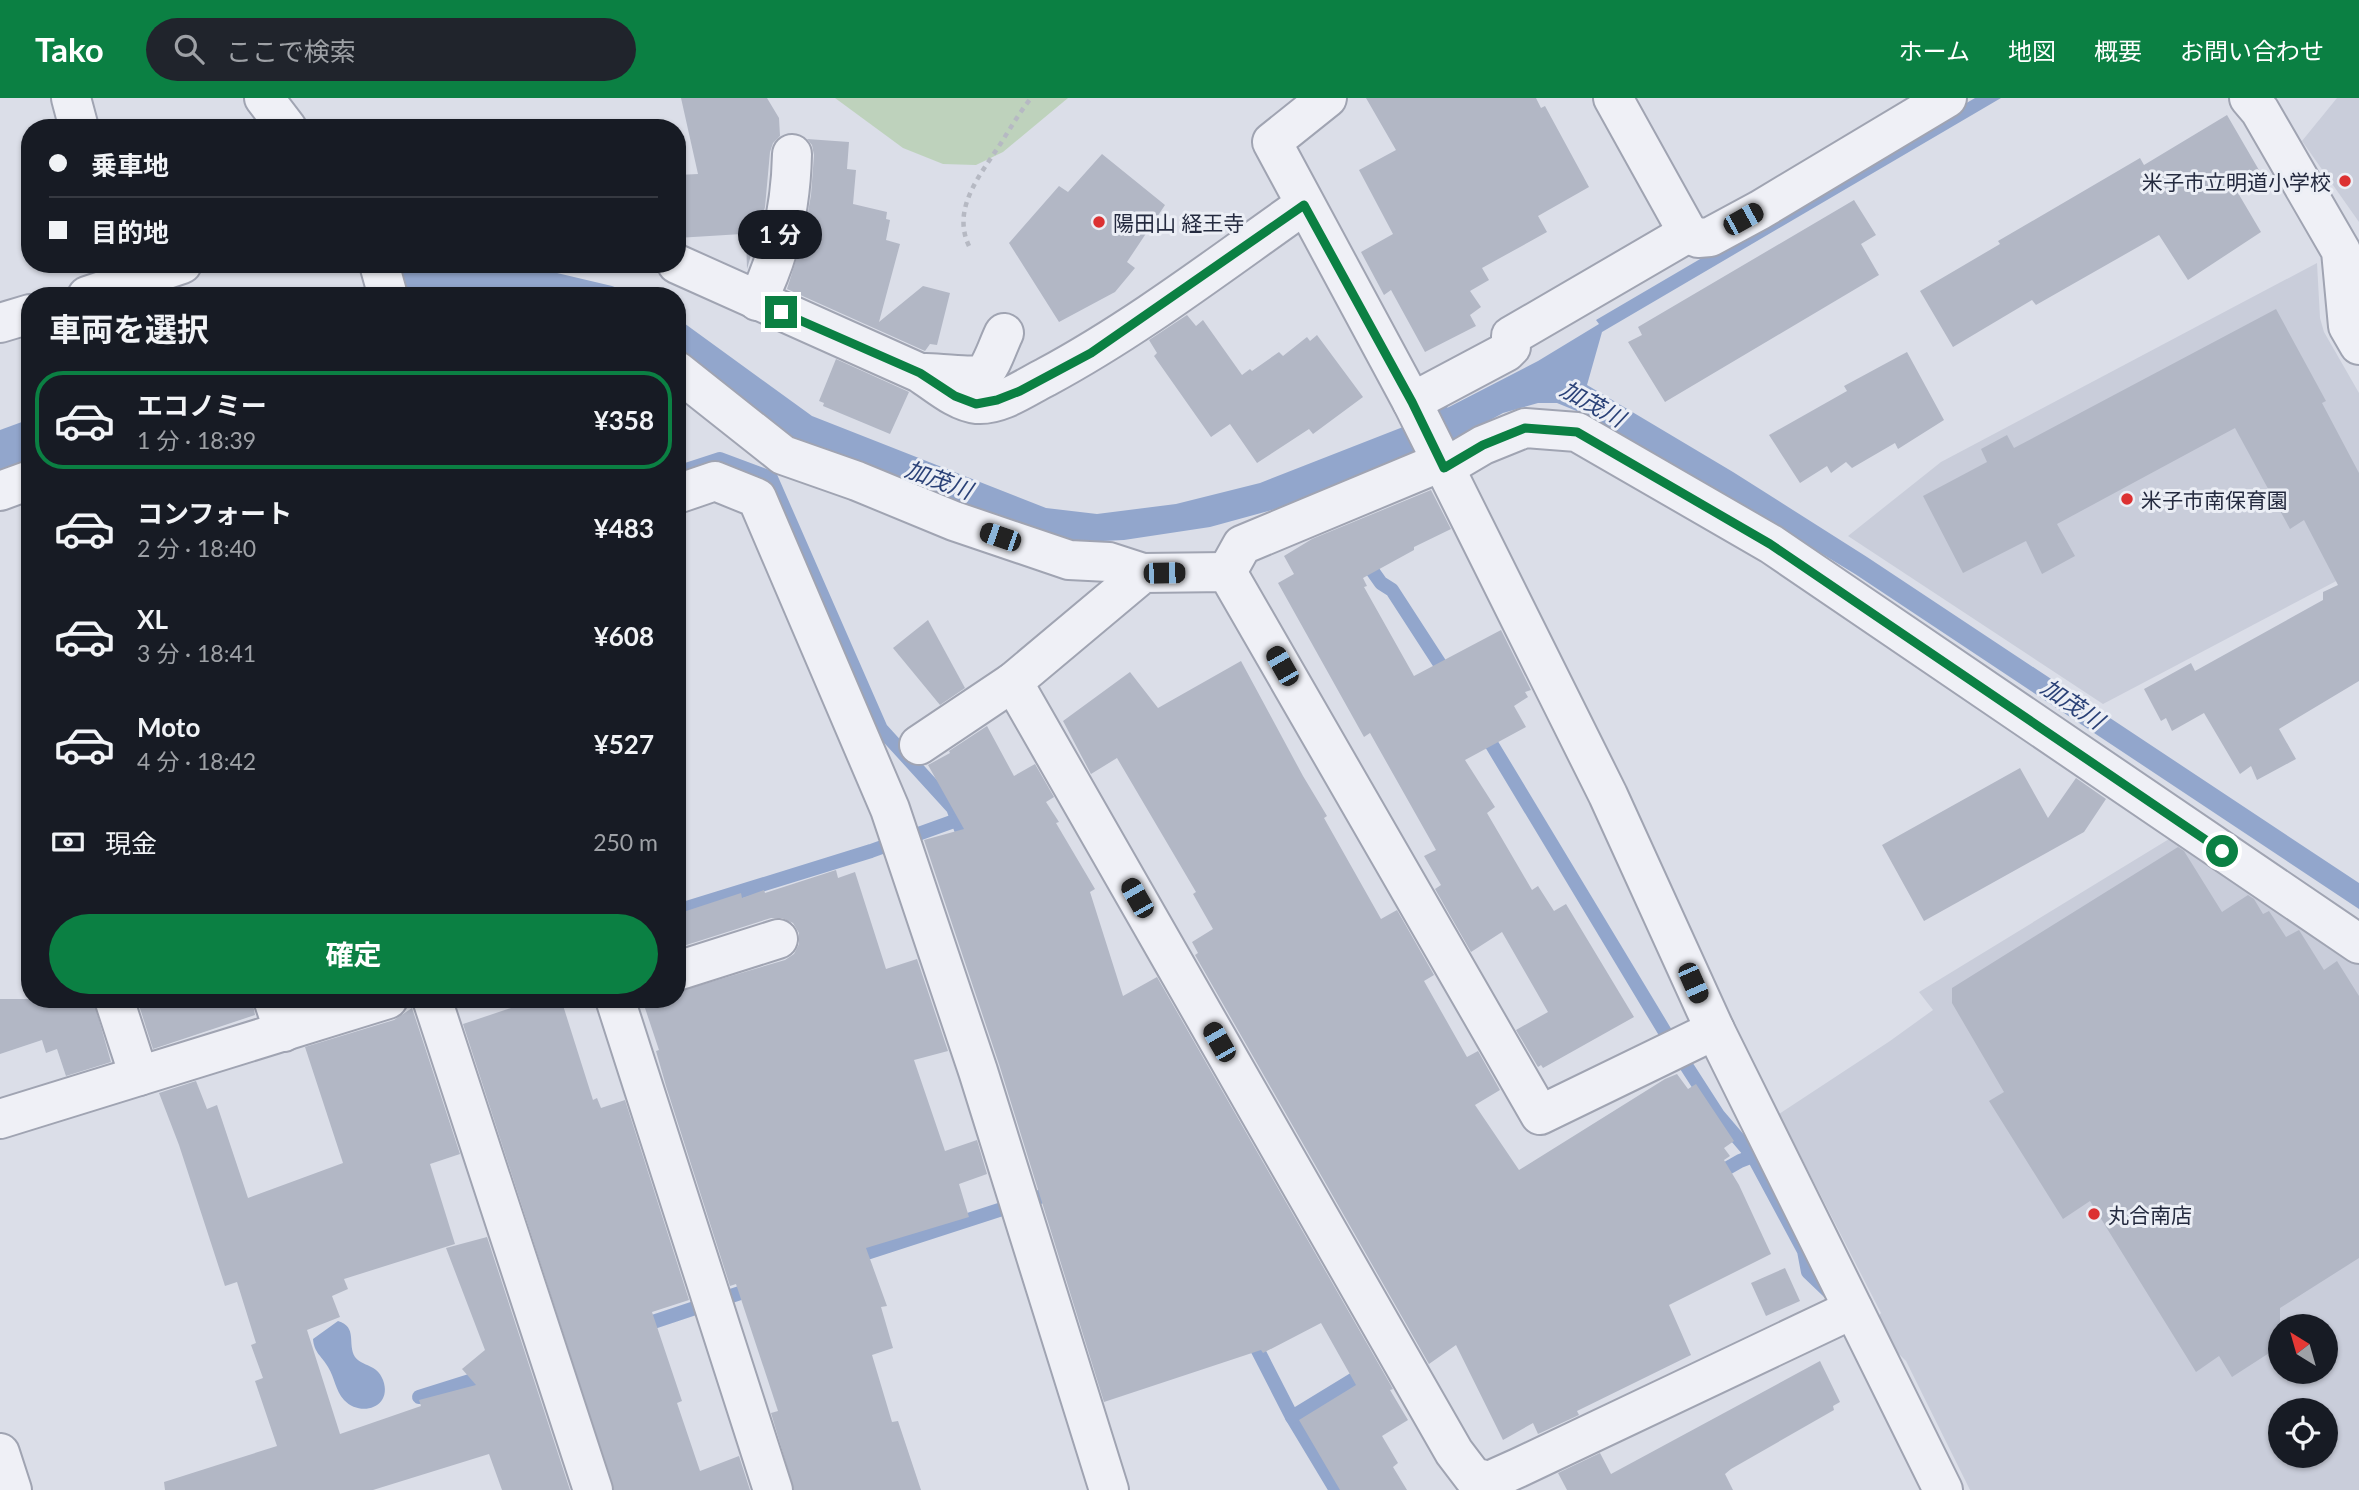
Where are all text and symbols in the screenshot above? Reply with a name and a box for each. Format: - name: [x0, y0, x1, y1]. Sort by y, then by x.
- search box: [146, 18, 636, 81]
- text: Tako: [35, 29, 104, 69]
- icon: search: [170, 30, 208, 68]
- text: ここで検索: [226, 35, 356, 67]
- text: ホーム: [1899, 36, 1970, 65]
- text: 地図: [2008, 36, 2056, 65]
- text: 概要: [2094, 36, 2142, 65]
- text: お問い合わせ: [2180, 36, 2324, 65]
- text: 乗車地: [91, 149, 169, 181]
- place label: 米子市立明道小学校: [2142, 169, 2331, 194]
- marker: 米子市立明道小学校: [2337, 173, 2353, 189]
- car: [1720, 200, 1767, 238]
- place label: 陽田山 経王寺: [1113, 210, 1244, 235]
- callout: 1 分: [739, 211, 823, 260]
- marker: 陽田山 経王寺: [1091, 214, 1107, 230]
- text: 目的地: [91, 216, 169, 248]
- text: 1 分: [759, 220, 801, 248]
- route end: [765, 296, 797, 328]
- text: 車両を選択: [49, 309, 209, 348]
- water label: 加茂川: [1556, 374, 1633, 433]
- icon: car: [53, 389, 116, 452]
- text: エコノミー: [137, 389, 267, 421]
- text: ¥358: [594, 404, 654, 436]
- text: 1 分 · 18:39: [137, 426, 256, 454]
- water label: 加茂川: [902, 454, 979, 505]
- place label: 米子市南保育園: [2141, 487, 2288, 512]
- marker: 米子市南保育園: [2119, 491, 2135, 507]
- icon: car: [53, 497, 116, 560]
- text: コンフォート: [137, 497, 292, 529]
- text: ¥483: [594, 512, 654, 544]
- car: [977, 520, 1024, 554]
- text: 2 分 · 18:40: [137, 534, 256, 562]
- car: [1143, 562, 1186, 584]
- text: XL: [137, 603, 168, 635]
- icon: car: [53, 605, 116, 668]
- text: ¥608: [594, 620, 654, 652]
- text: 3 分 · 18:41: [137, 639, 256, 667]
- car: [1263, 643, 1302, 689]
- water label: 加茂川: [2037, 672, 2112, 736]
- text: Moto: [137, 711, 200, 743]
- icon: car: [53, 713, 116, 776]
- text: ¥527: [594, 728, 654, 760]
- text: 4 分 · 18:42: [137, 747, 256, 775]
- icon: cash: [49, 823, 87, 861]
- text: 現金: [105, 827, 157, 859]
- text: 250 m: [593, 828, 658, 856]
- route start: [2206, 835, 2238, 867]
- car: [1118, 875, 1157, 921]
- button: 確定: [49, 914, 658, 994]
- car: [1675, 960, 1712, 1006]
- car: [1200, 1019, 1239, 1065]
- place label: 丸合南店: [2108, 1202, 2192, 1227]
- marker: 丸合南店: [2086, 1206, 2102, 1222]
- north arrow: [2268, 1314, 2338, 1384]
- map controls: [2268, 1314, 2338, 1468]
- button: locate: [2268, 1398, 2338, 1468]

